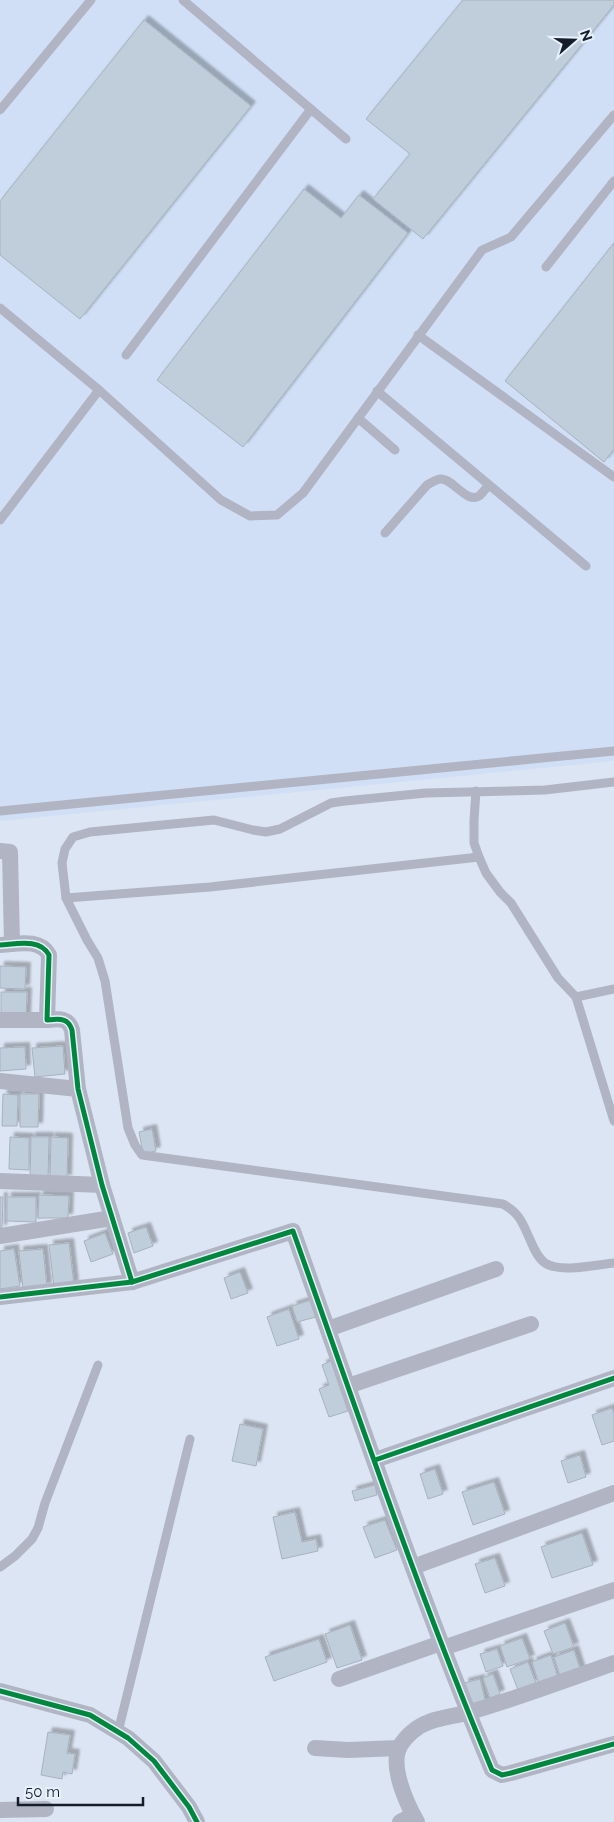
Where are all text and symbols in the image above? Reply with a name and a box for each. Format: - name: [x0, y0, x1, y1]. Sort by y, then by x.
- north arrow: [549, 15, 599, 65]
- text: N: [577, 28, 596, 43]
- scale bar: [18, 1774, 142, 1806]
- text: 50 m: [25, 1783, 60, 1801]

